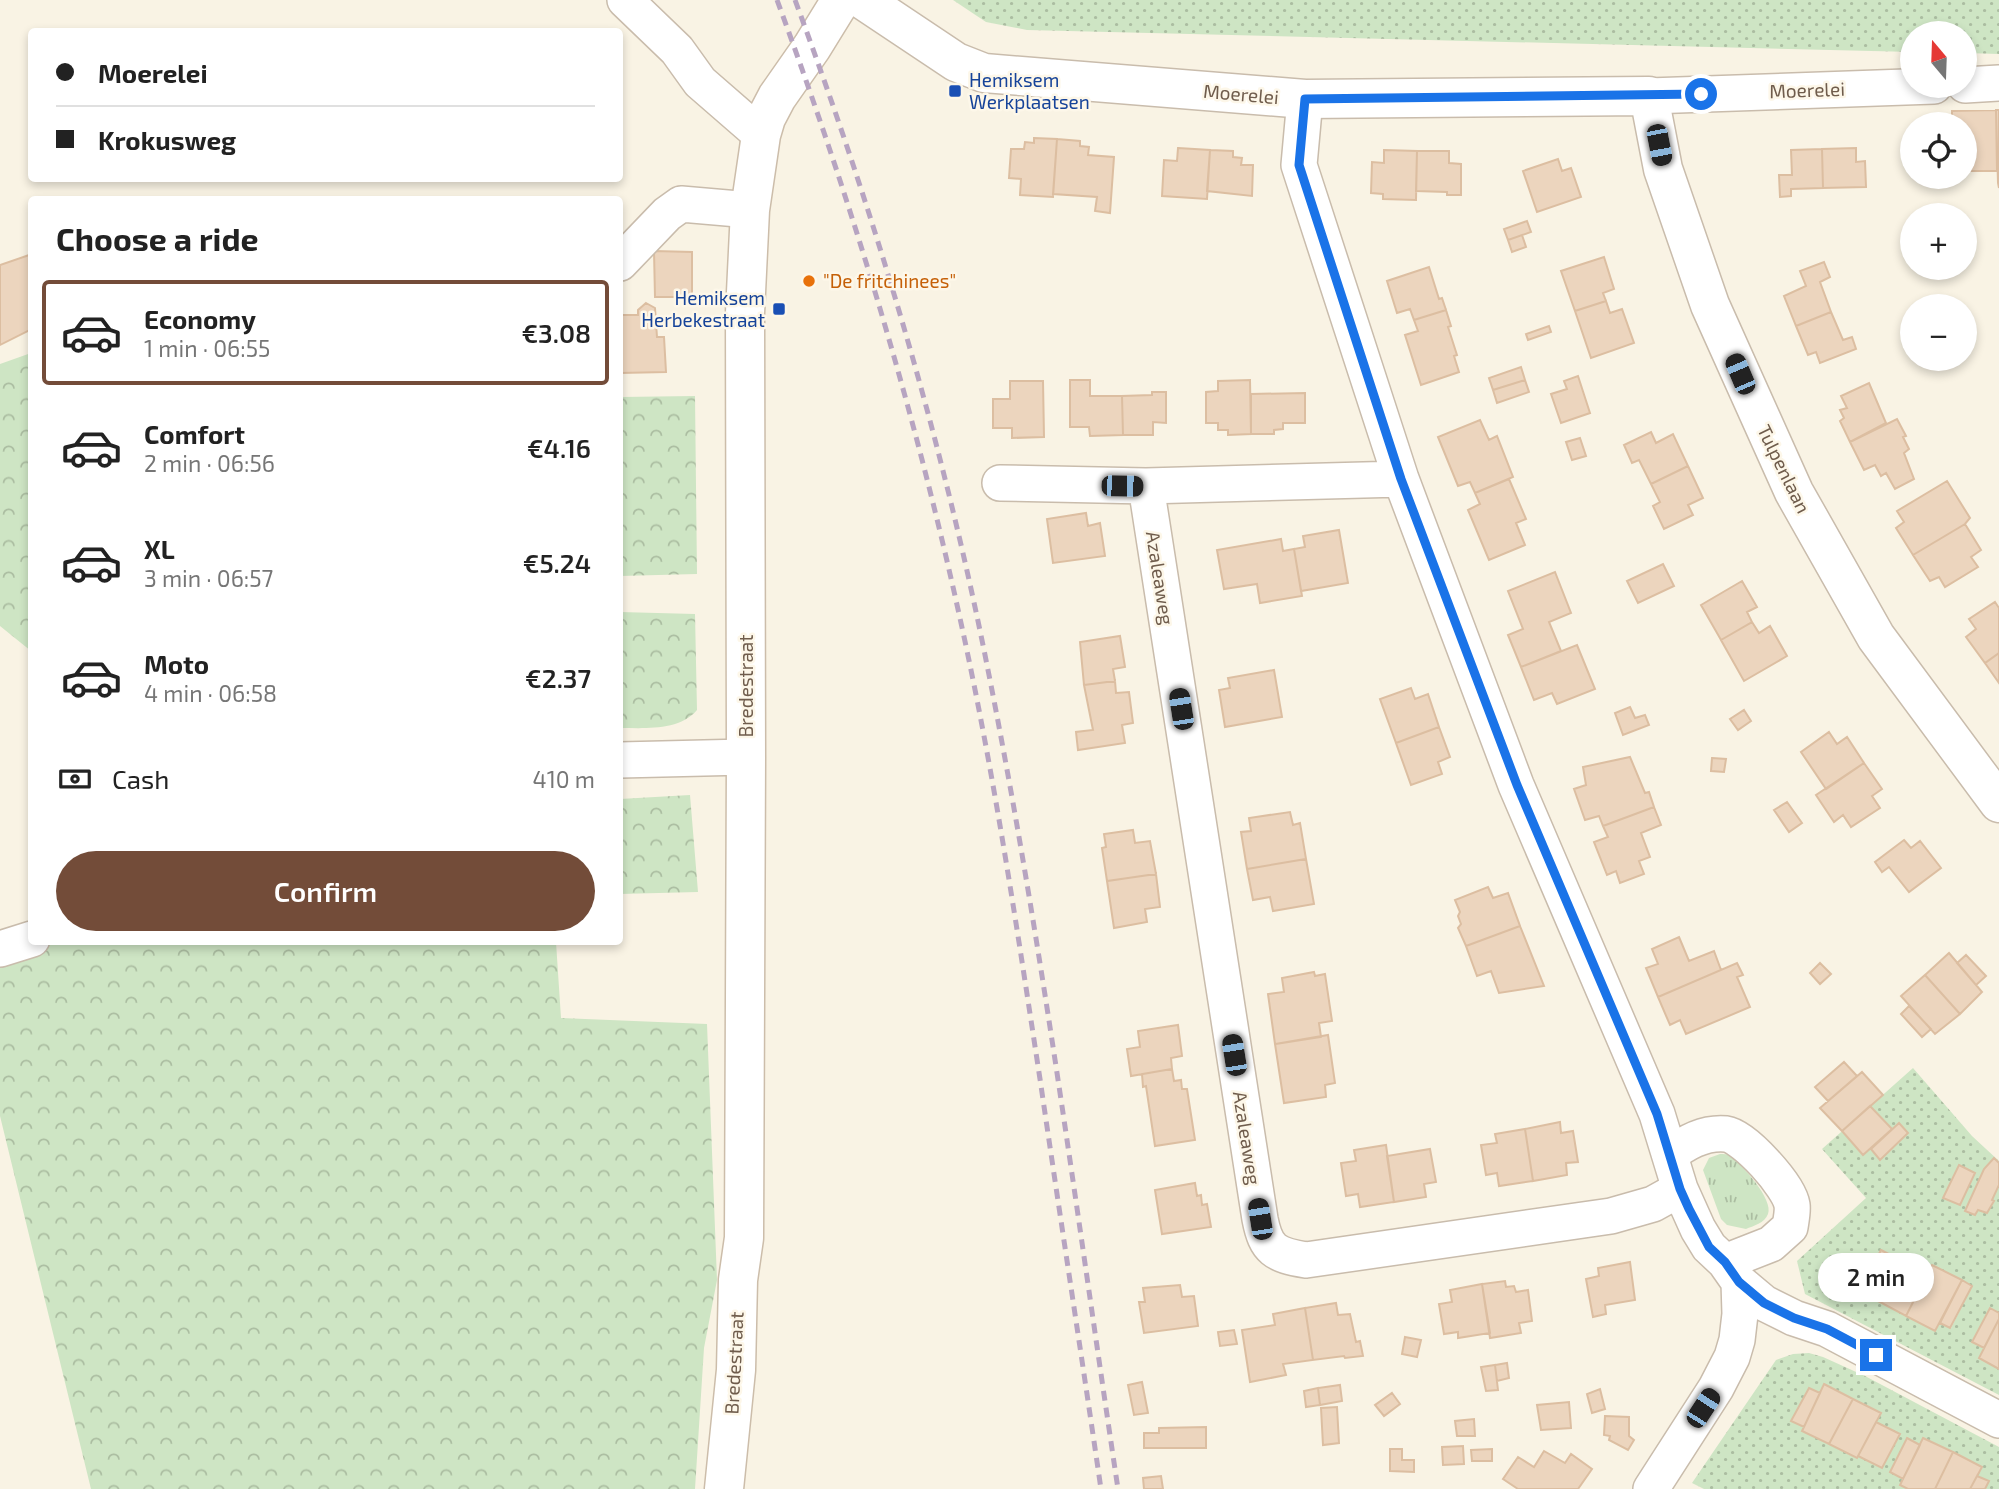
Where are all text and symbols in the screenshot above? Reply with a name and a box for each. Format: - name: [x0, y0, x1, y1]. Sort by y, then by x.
- north arrow: [1900, 21, 1978, 98]
- map controls: [1900, 21, 1977, 371]
- text: Moerelei: [98, 57, 208, 88]
- place label: Hemiksem Werkplaatsen: [969, 68, 1090, 113]
- street label: Moerelei: [1769, 77, 1845, 102]
- route start: [1685, 78, 1717, 110]
- street label: Moerelei: [1202, 79, 1280, 108]
- marker: Hemiksem Werkplaatsen: [947, 83, 963, 99]
- button: locate: [1900, 112, 1977, 189]
- car: [1645, 122, 1674, 168]
- text: Krokusweg: [98, 124, 236, 155]
- button: +: [1900, 203, 1977, 280]
- text: Choose a ride: [56, 219, 259, 257]
- place label: "De fritchinees": [823, 269, 956, 292]
- marker: "De fritchinees": [801, 273, 817, 289]
- place label: Hemiksem Herbekestraat: [641, 286, 765, 331]
- button: −: [1900, 294, 1977, 371]
- icon: car: [60, 301, 123, 364]
- marker: Hemiksem Herbekestraat: [771, 301, 787, 317]
- text: Economy: [144, 303, 256, 334]
- text: €3.08: [521, 317, 591, 348]
- text: 1 min · 06:55: [144, 334, 270, 362]
- car: [1723, 351, 1758, 397]
- icon: car: [60, 416, 123, 479]
- text: Comfort: [144, 418, 245, 449]
- street label: Tulpenlaan: [1753, 421, 1816, 517]
- text: €4.16: [527, 432, 591, 463]
- text: 2 min · 06:56: [144, 449, 275, 477]
- car: [1101, 475, 1144, 497]
- street label: Azaleaweg: [1142, 529, 1179, 627]
- icon: car: [60, 531, 123, 594]
- text: XL: [144, 533, 175, 564]
- text: €5.24: [523, 547, 591, 578]
- text: 3 min · 06:57: [144, 564, 273, 592]
- street label: Bredestraat: [734, 634, 757, 738]
- icon: car: [60, 646, 123, 709]
- text: Moto: [144, 648, 209, 679]
- text: €2.37: [525, 662, 591, 693]
- text: 4 min · 06:58: [144, 679, 277, 707]
- car: [1168, 687, 1195, 731]
- icon: cash: [56, 760, 94, 798]
- text: Cash: [112, 763, 169, 794]
- text: 410 m: [533, 765, 595, 793]
- button: Confirm: [56, 851, 595, 931]
- car: [1221, 1033, 1248, 1077]
- street label: Azaleaweg: [1229, 1089, 1266, 1187]
- car: [1247, 1197, 1274, 1241]
- callout: 2 min: [1818, 1254, 1934, 1302]
- text: 2 min: [1847, 1263, 1905, 1291]
- street label: Bredestraat: [719, 1311, 748, 1415]
- route end: [1860, 1339, 1892, 1371]
- car: [1683, 1385, 1724, 1431]

